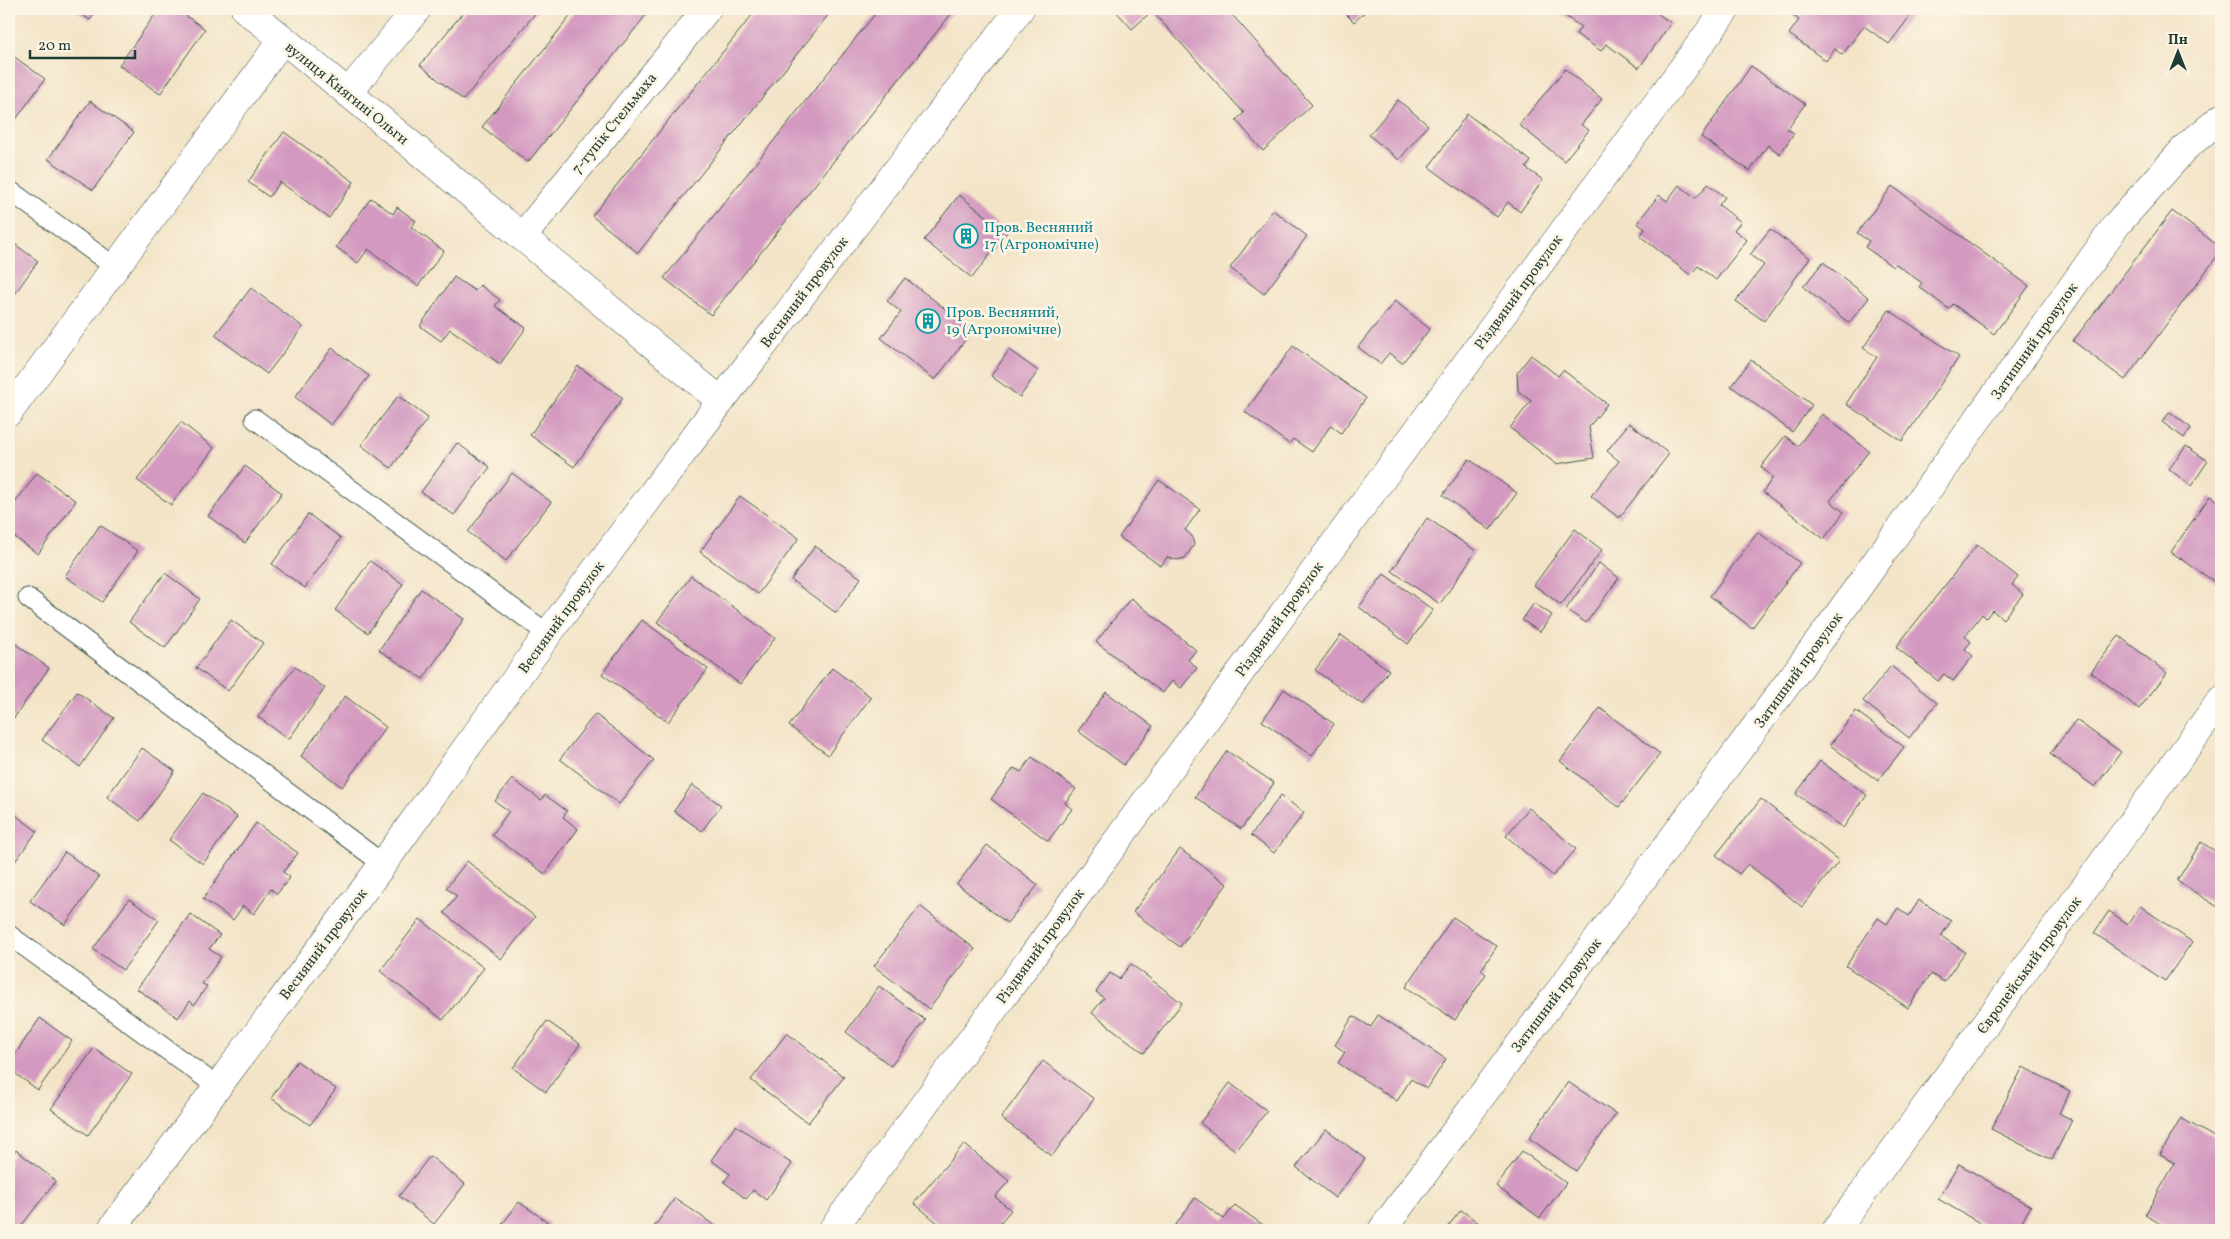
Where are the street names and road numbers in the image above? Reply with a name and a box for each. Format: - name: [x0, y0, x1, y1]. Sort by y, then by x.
- street label: вулиця Княгині Ольги: [280, 38, 412, 151]
- street label: 7-тупік Стельмаха: [568, 69, 663, 179]
- street label: Різдвяний провулок: [1470, 231, 1568, 355]
- street label: Весняний провулок: [756, 233, 854, 353]
- street label: Затишний провулок: [1987, 279, 2084, 405]
- street label: Весняний провулок: [514, 557, 610, 679]
- street label: Різдвяний провулок: [1231, 558, 1329, 682]
- street label: Затишний провулок: [1750, 608, 1849, 733]
- street label: Весняний провулок: [275, 885, 373, 1005]
- street label: Різдвяний провулок: [992, 885, 1090, 1009]
- street label: Європейський провулок: [1973, 893, 2087, 1039]
- street label: Затишний провулок: [1507, 934, 1607, 1058]

